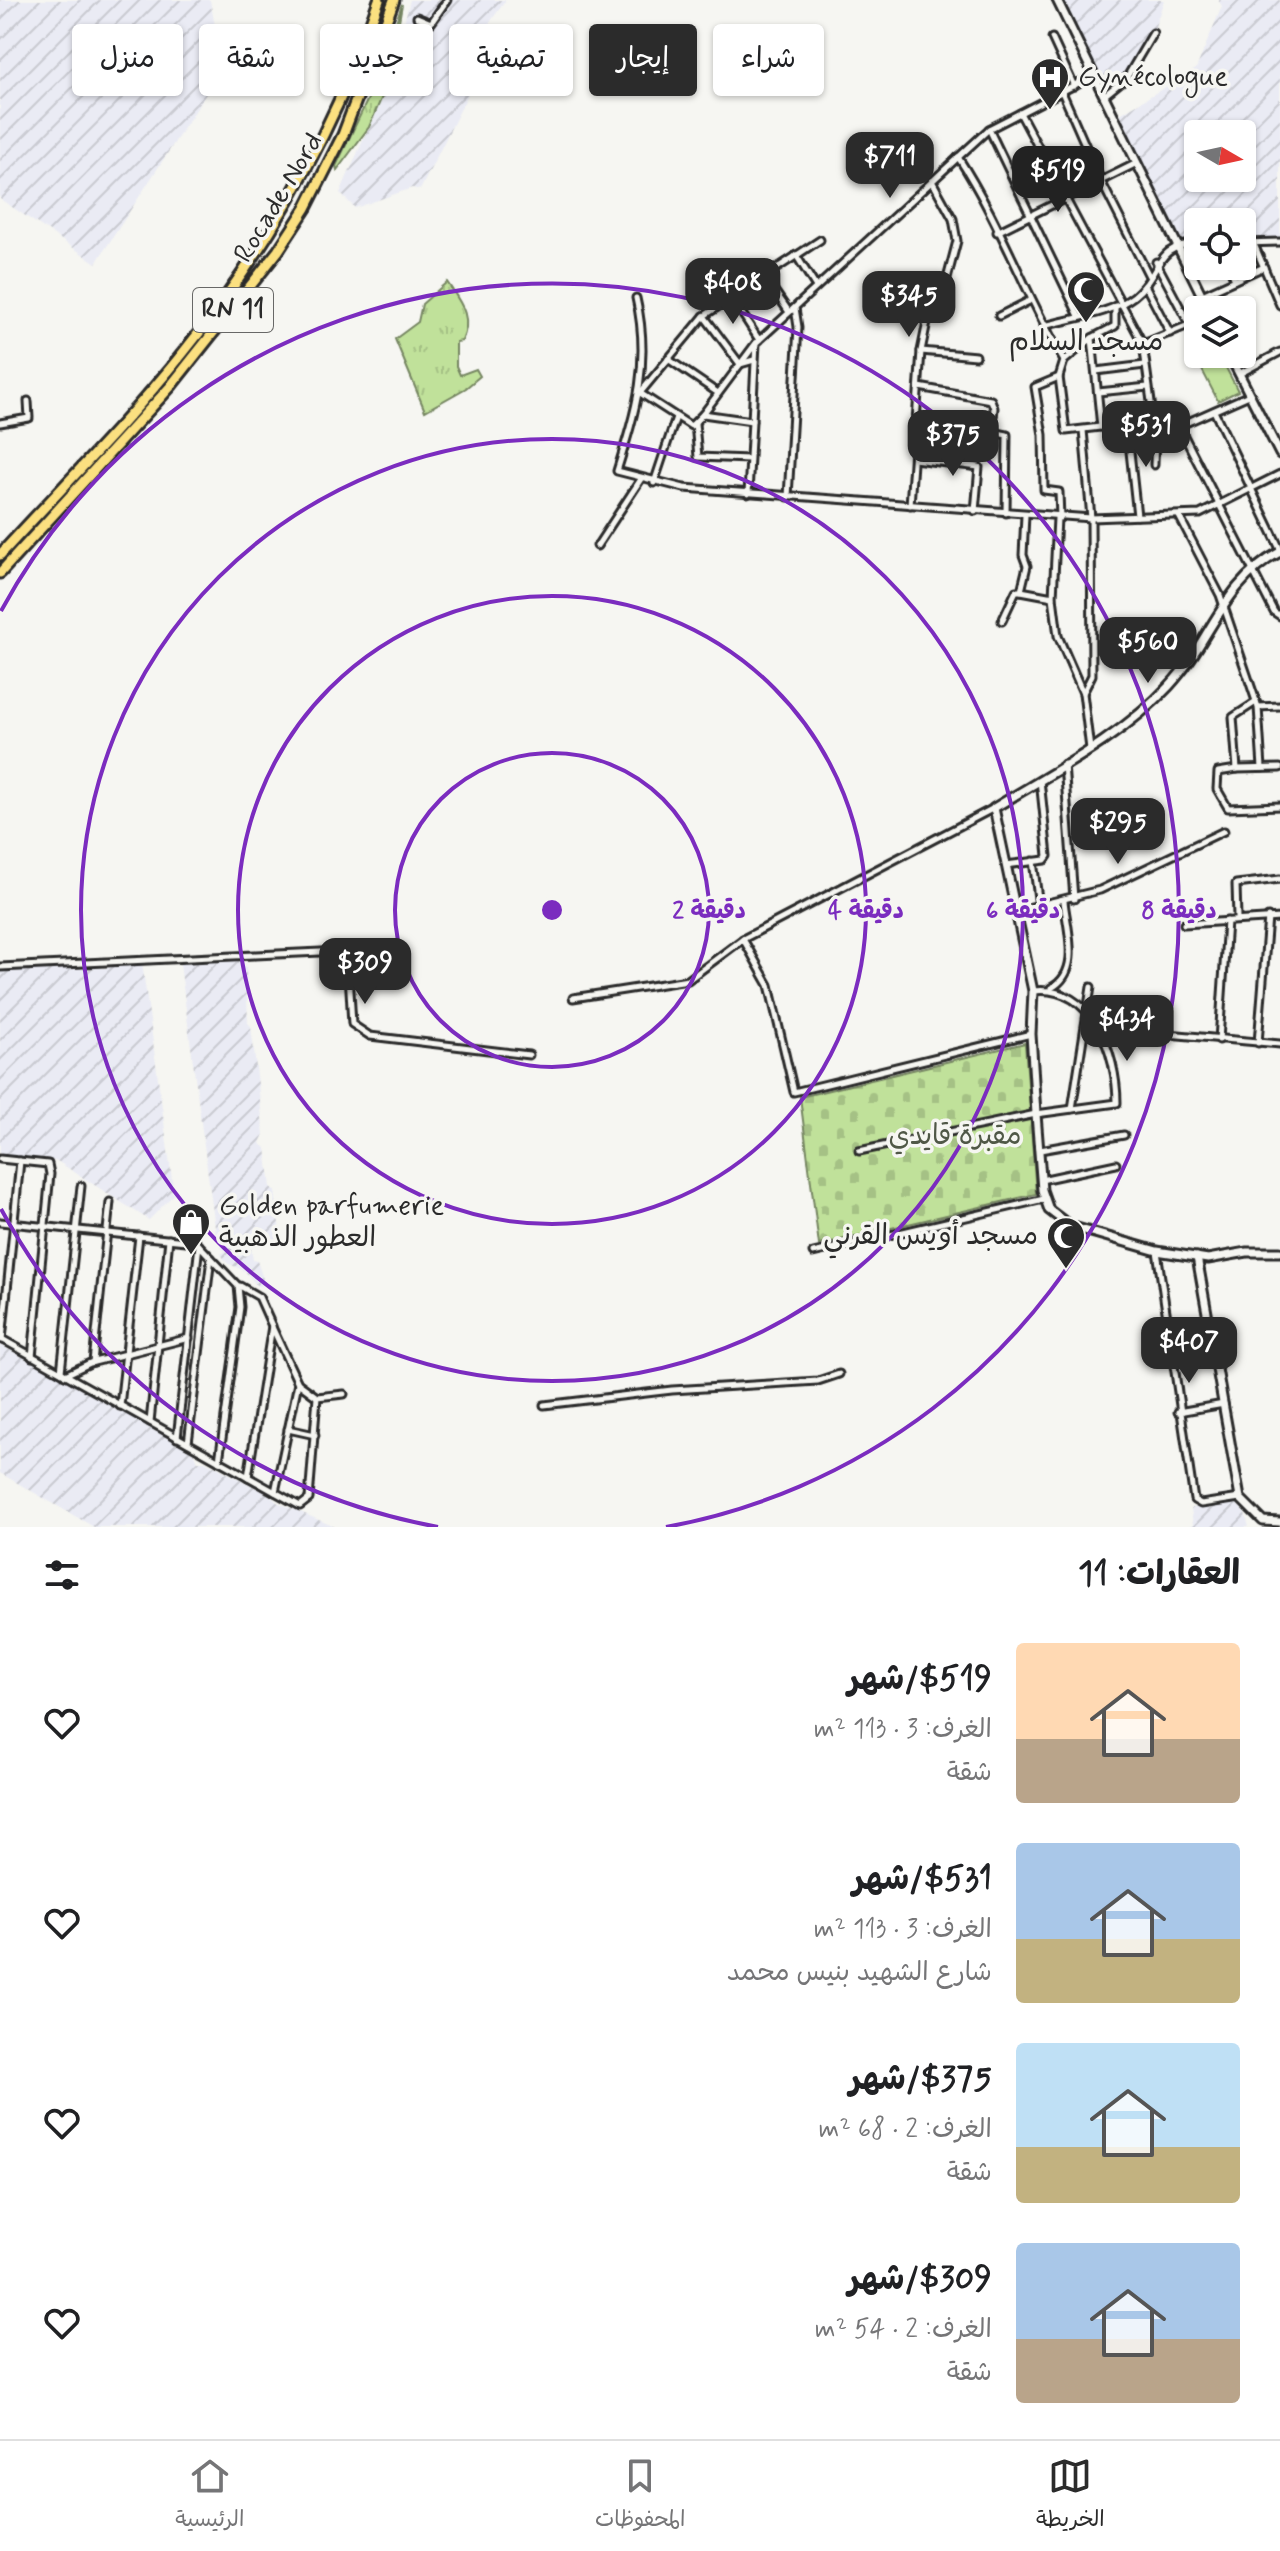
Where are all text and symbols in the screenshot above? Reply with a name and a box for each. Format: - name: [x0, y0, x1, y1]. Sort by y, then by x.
- chip: منزل: [72, 24, 183, 96]
- chip: شقة: [199, 24, 304, 96]
- chip: جديد: [320, 24, 433, 96]
- chip: تصفية: [449, 24, 573, 96]
- chip: إيجار: [589, 24, 697, 96]
- chip: شراء: [713, 24, 824, 96]
- hospital icon: Gynécologue: [1029, 56, 1071, 111]
- place label: Gynécologue: [1078, 59, 1228, 98]
- north arrow: [1184, 120, 1256, 192]
- map controls: [1184, 120, 1256, 368]
- street label: Rocade Nord: [226, 126, 332, 270]
- pin: $711: [843, 132, 937, 200]
- text: $711: [864, 141, 916, 175]
- pin: $519: [1011, 146, 1105, 214]
- text: $519: [1030, 155, 1086, 189]
- button: locate: [1184, 208, 1256, 280]
- pin: $408: [686, 258, 780, 326]
- text: $408: [703, 267, 763, 301]
- mosque icon: مسجد السلام: [1065, 269, 1107, 324]
- pin: $345: [862, 271, 956, 339]
- text: $345: [880, 280, 938, 314]
- road number: RN 11: [193, 288, 273, 332]
- button: layers: [1184, 296, 1256, 368]
- place label: مسجد السلام: [1009, 324, 1163, 362]
- pin: $531: [1099, 401, 1193, 469]
- pin: $375: [906, 410, 1000, 478]
- text: $531: [1120, 410, 1172, 444]
- text: $375: [926, 419, 980, 453]
- pin: $560: [1101, 617, 1195, 685]
- text: $560: [1118, 626, 1178, 660]
- pin: $295: [1071, 798, 1165, 866]
- text: $295: [1089, 807, 1147, 841]
- centre of rings: [538, 896, 566, 924]
- text: 2 دقيقة: [672, 896, 746, 927]
- text: 4 دقيقة: [828, 896, 904, 927]
- text: 6 دقيقة: [986, 896, 1060, 927]
- text: 8 دقيقة: [1141, 896, 1217, 927]
- pin: $309: [318, 938, 412, 1006]
- text: $309: [337, 947, 393, 981]
- pin: $434: [1080, 995, 1174, 1063]
- text: $434: [1099, 1004, 1155, 1038]
- park label: مقبرة قايدي: [888, 1118, 1022, 1155]
- place label: Golden parfumerie العطور الذهبية: [219, 1188, 444, 1257]
- shop icon: Golden parfumerie العطور الذهبية: [170, 1201, 212, 1256]
- mosque icon: مسجد أويس القرني: [1045, 1215, 1087, 1270]
- place label: مسجد أويس القرني: [823, 1218, 1038, 1259]
- pin: $407: [1142, 1317, 1236, 1385]
- text: $407: [1159, 1326, 1219, 1360]
- text: العقارات: 11: [1078, 1552, 1240, 1597]
- icon: filters: [40, 1553, 84, 1597]
- text: $519/شهر: [848, 1657, 992, 1702]
- icon: home: [1080, 1675, 1176, 1771]
- icon: heart: [40, 1701, 84, 1745]
- text: الغرف: 3 · 113 m²: [814, 1713, 992, 1747]
- text: شقة: [947, 1756, 992, 1790]
- text: $531/شهر: [853, 1857, 992, 1902]
- icon: home: [1080, 1875, 1176, 1971]
- icon: heart: [40, 1901, 84, 1945]
- text: الغرف: 3 · 113 m²: [814, 1913, 992, 1947]
- text: شارع الشهيد بنيس محمد: [727, 1956, 992, 1990]
- text: $375/شهر: [849, 2057, 992, 2102]
- icon: home: [1080, 2075, 1176, 2171]
- icon: heart: [40, 2101, 84, 2145]
- text: الغرف: 2 · 68 m²: [819, 2113, 992, 2147]
- text: شقة: [947, 2156, 992, 2190]
- text: $309/شهر: [848, 2257, 992, 2302]
- icon: home: [1080, 2275, 1176, 2371]
- icon: heart: [40, 2301, 84, 2345]
- text: الغرف: 2 · 54 m²: [815, 2313, 992, 2347]
- text: شقة: [947, 2356, 992, 2390]
- tab: الرئيسية: [175, 2454, 244, 2538]
- tab: المحفوظات: [595, 2454, 686, 2538]
- tab: الخريطة: [1036, 2454, 1105, 2538]

